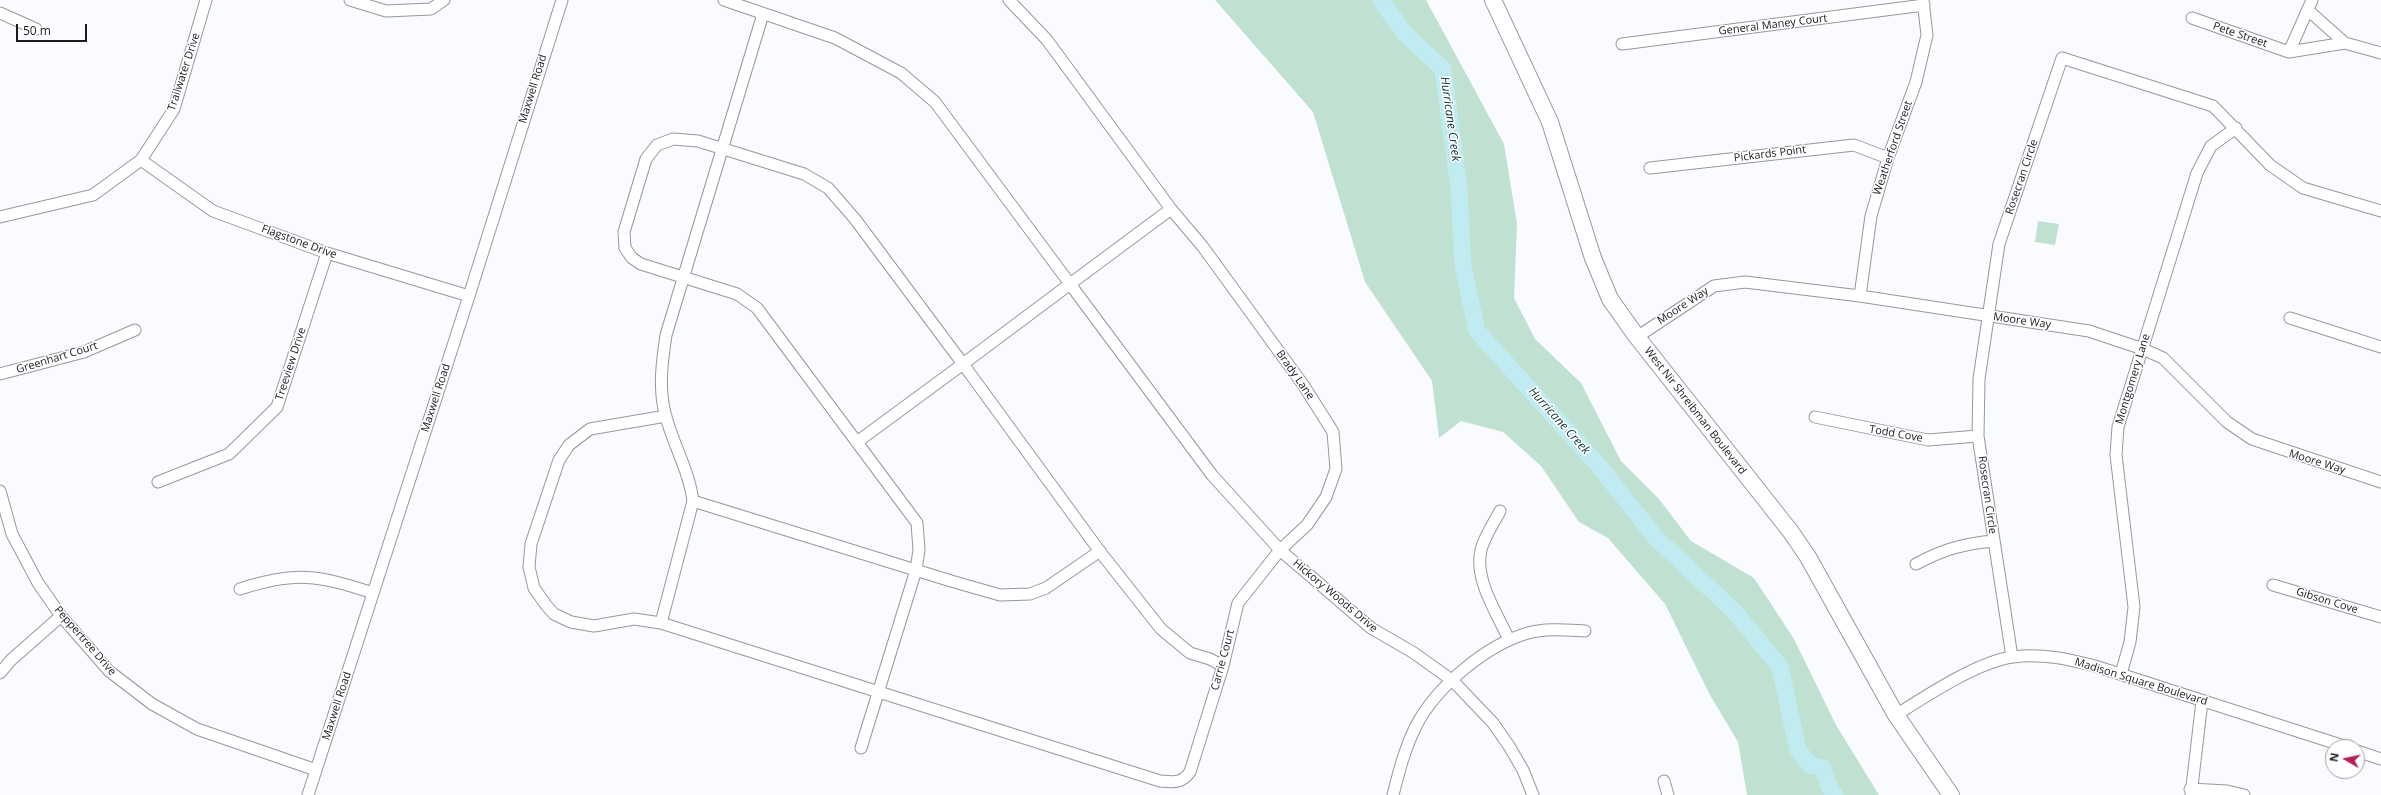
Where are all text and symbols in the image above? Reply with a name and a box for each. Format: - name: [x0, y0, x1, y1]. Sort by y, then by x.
- street label: General Maney Court: [1718, 12, 1828, 38]
- scale bar: [18, 16, 89, 42]
- street label: Pete Street: [2211, 20, 2269, 50]
- text: 50 m: [23, 22, 51, 39]
- street label: Trailwater Drive: [165, 31, 203, 113]
- street label: Maxwell Road: [516, 53, 550, 125]
- water label: Hurricane Creek: [1437, 76, 1463, 162]
- street label: Weatherford Street: [1871, 99, 1915, 197]
- street label: Rosecran Circle: [2003, 138, 2041, 216]
- street label: Pickards Point: [1733, 143, 1807, 165]
- street label: Flagstone Drive: [260, 222, 338, 262]
- street label: Moore Way: [1655, 285, 1711, 327]
- street label: Moore Way: [1992, 310, 2052, 332]
- street label: Treeview Drive: [273, 326, 309, 402]
- street label: Montgomery Lane: [2113, 332, 2153, 426]
- street label: Greenhart Court: [15, 339, 99, 377]
- street label: West Nir Shreibman Boulevard: [1641, 345, 1749, 477]
- street label: Brady Lane: [1273, 348, 1317, 402]
- street label: Maxwell Road: [419, 362, 453, 434]
- water label: Hurricane Creek: [1525, 384, 1593, 458]
- street label: Todd Cove: [1868, 423, 1924, 445]
- street label: Moore Way: [2287, 447, 2347, 477]
- street label: Rosecran Circle: [1975, 455, 1999, 535]
- street label: Hickory Woods Drive: [1290, 557, 1380, 635]
- street label: Gibson Cove: [2294, 585, 2360, 617]
- street label: Peppertree Drive: [51, 604, 119, 678]
- street label: Carrie Court: [1209, 628, 1237, 692]
- street label: Madison Square Boulevard: [2073, 655, 2209, 709]
- street label: Maxwell Road: [320, 670, 354, 742]
- north arrow: [2325, 739, 2365, 779]
- text: N: [2326, 752, 2342, 763]

